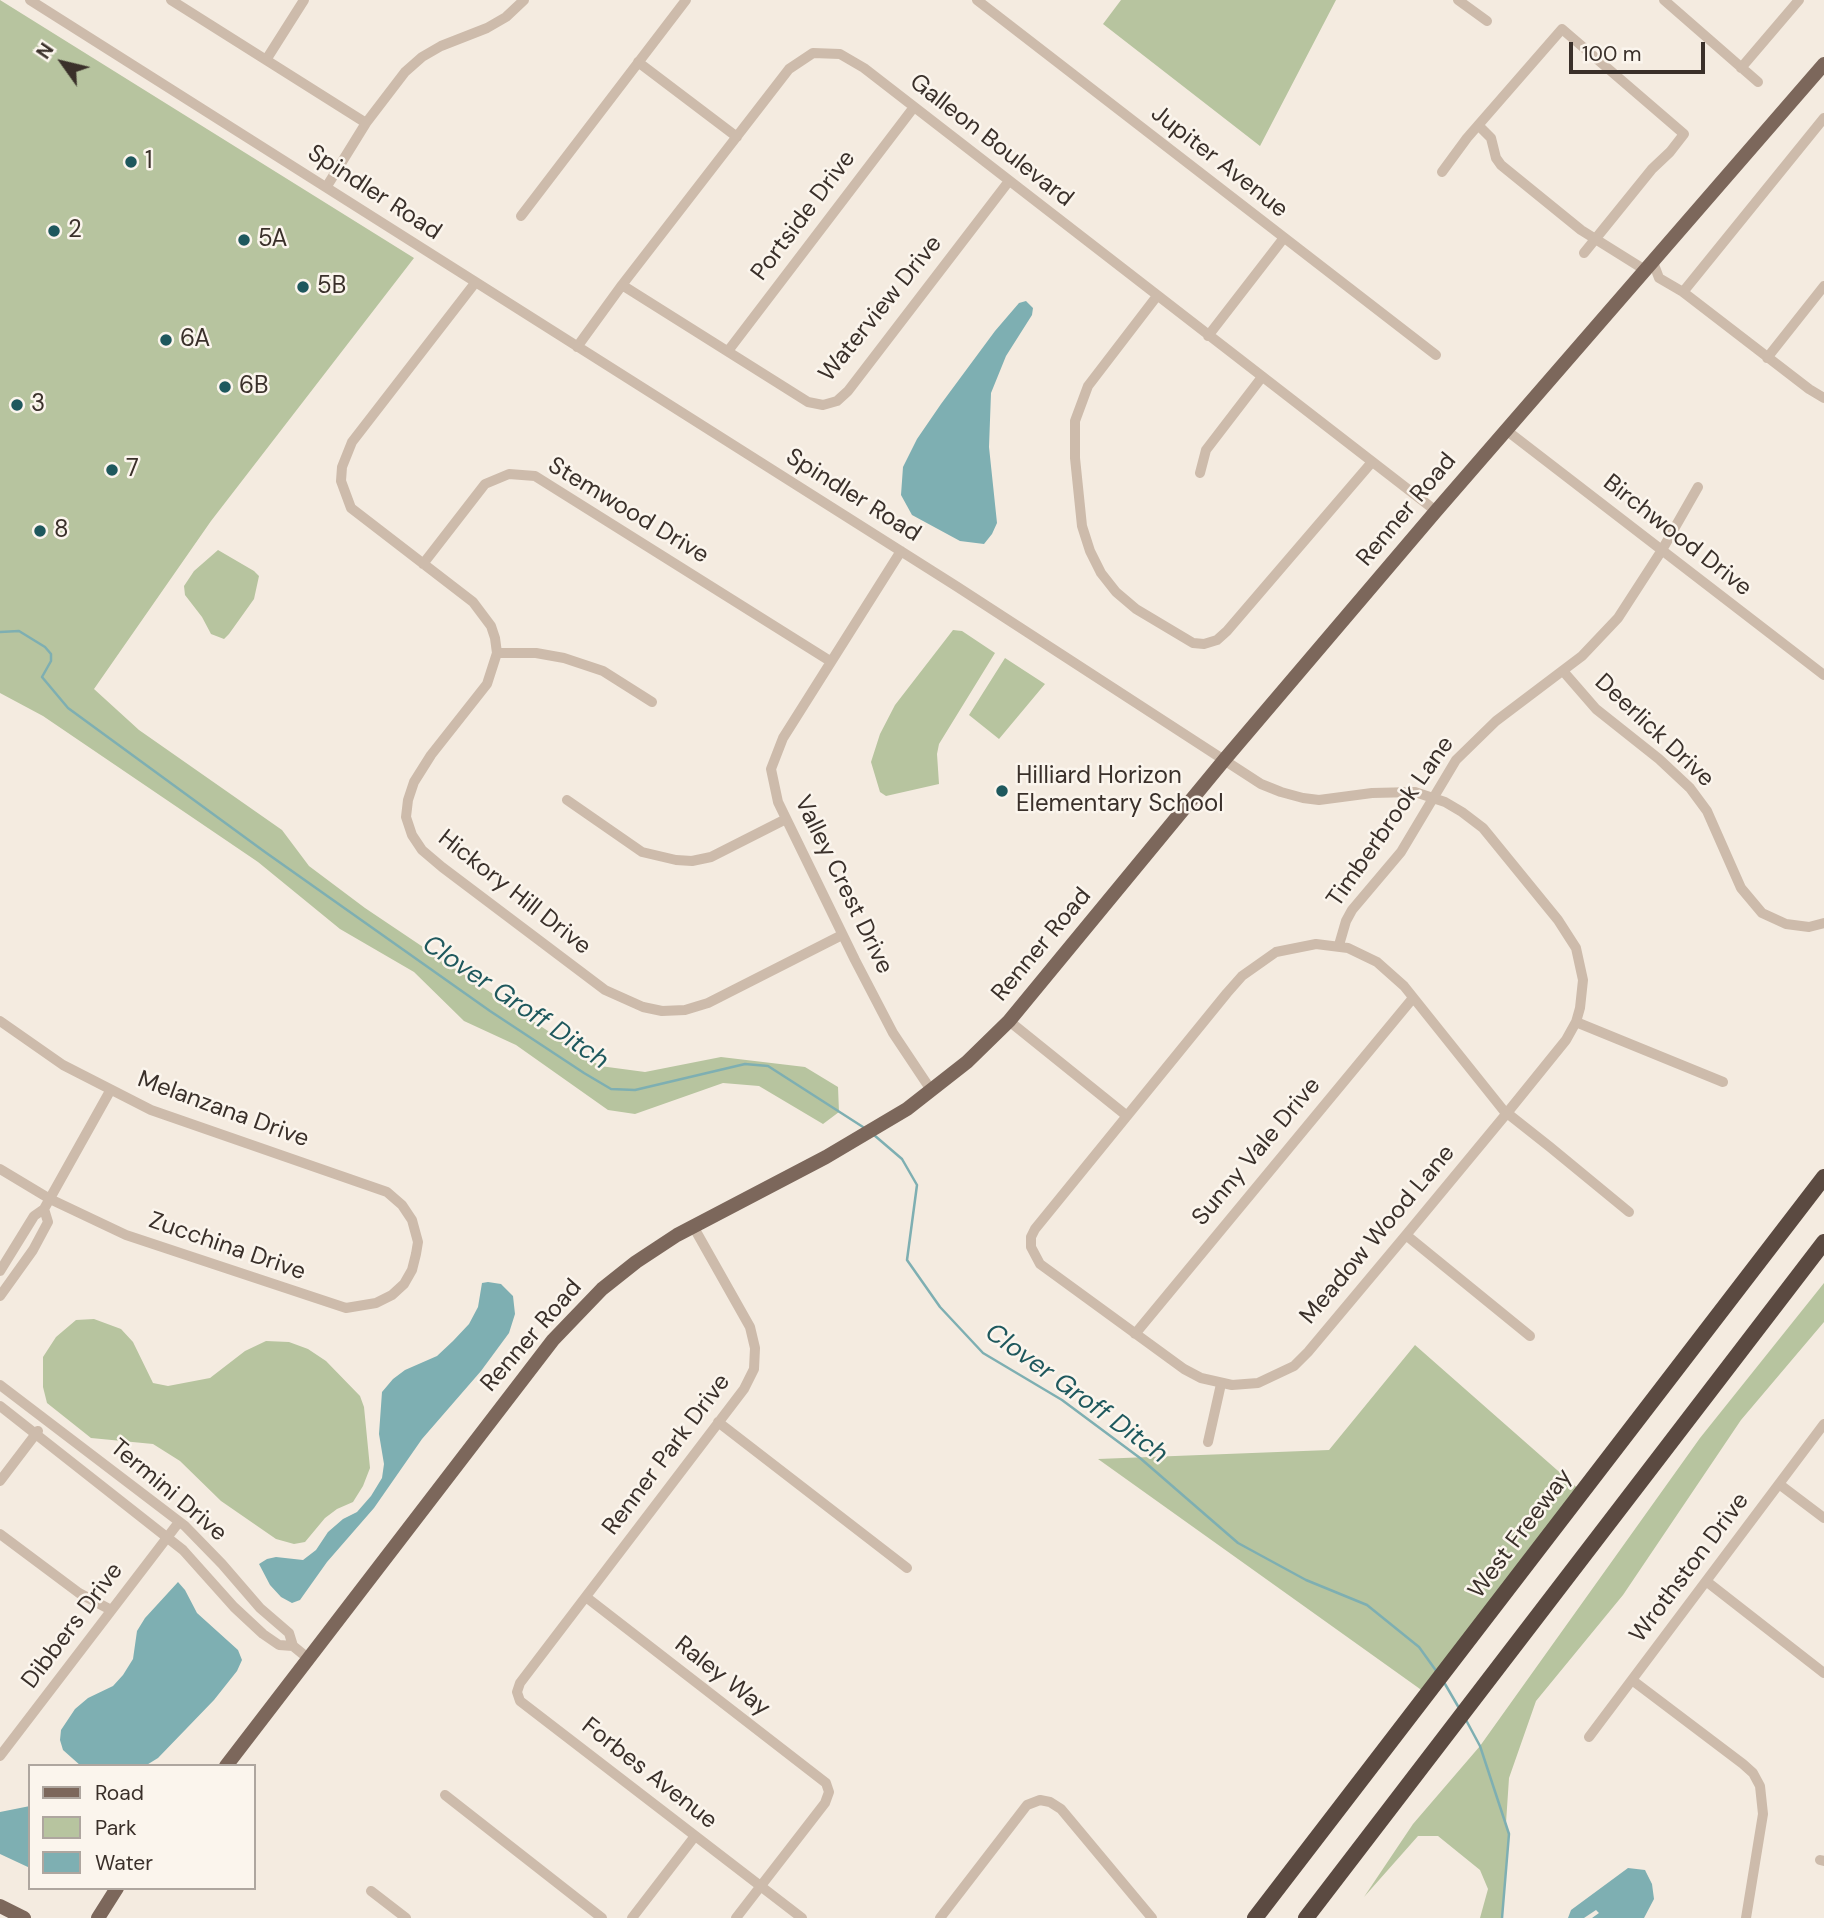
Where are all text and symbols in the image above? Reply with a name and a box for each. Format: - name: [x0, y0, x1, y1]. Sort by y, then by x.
- north arrow: [28, 28, 98, 98]
- scale bar: [1572, 28, 1708, 72]
- text: N: [31, 38, 59, 64]
- text: 100 m: [1582, 40, 1642, 68]
- street label: Galleon Boulevard: [904, 68, 1078, 214]
- street label: Jupiter Avenue: [1145, 100, 1293, 224]
- street label: Spindler Road: [302, 139, 446, 247]
- street label: Portside Drive: [746, 145, 862, 287]
- place label: 1: [145, 148, 152, 176]
- marker: 1: [123, 154, 139, 170]
- place label: 2: [68, 217, 82, 245]
- marker: 2: [46, 223, 62, 239]
- place label: 5A: [258, 226, 288, 254]
- street label: Waterview Drive: [813, 230, 949, 388]
- marker: 5A: [236, 232, 252, 248]
- place label: 5B: [317, 273, 346, 301]
- marker: 5B: [295, 279, 311, 295]
- place label: 6A: [180, 326, 210, 354]
- marker: 6A: [158, 332, 174, 348]
- place label: 6B: [239, 373, 269, 401]
- marker: 6B: [217, 379, 233, 395]
- place label: 3: [31, 391, 45, 419]
- marker: 3: [9, 397, 25, 413]
- street label: Spindler Road: [780, 443, 926, 549]
- street label: Renner Road: [1351, 447, 1463, 573]
- street label: Stemwood Drive: [542, 452, 714, 570]
- place label: 7: [126, 456, 139, 484]
- marker: 7: [104, 462, 120, 478]
- street label: Birchwood Drive: [1597, 469, 1757, 603]
- place label: 8: [54, 517, 69, 545]
- marker: 8: [32, 523, 48, 539]
- street label: Deerlick Drive: [1588, 668, 1720, 794]
- street label: Timberbrook Lane: [1321, 731, 1461, 913]
- place label: Hilliard Horizon Elementary School: [1016, 763, 1224, 819]
- marker: Hilliard Horizon Elementary School: [994, 783, 1010, 799]
- street label: Valley Crest Drive: [787, 791, 899, 979]
- street label: Hickory Hill Drive: [432, 824, 596, 962]
- street label: Renner Road: [986, 882, 1098, 1008]
- water label: Clover Groff Ditch: [416, 929, 614, 1077]
- street label: Melanzana Drive: [133, 1066, 313, 1154]
- street label: Sunny Vale Drive: [1187, 1072, 1327, 1232]
- street label: Meadow Wood Lane: [1295, 1139, 1461, 1331]
- street label: Zucchina Drive: [145, 1207, 309, 1287]
- street label: Renner Road: [475, 1274, 589, 1398]
- water label: Clover Groff Ditch: [979, 1317, 1173, 1471]
- street label: Renner Park Drive: [597, 1369, 737, 1541]
- street label: Termini Drive: [104, 1434, 232, 1548]
- street label: West Freeway: [1463, 1463, 1579, 1605]
- street label: Wrothston Drive: [1624, 1487, 1756, 1649]
- street label: Dibbers Drive: [16, 1557, 130, 1695]
- street label: Raley Way: [668, 1631, 776, 1723]
- street label: Forbes Avenue: [575, 1712, 723, 1836]
- legend: [28, 1764, 256, 1890]
- text: Road: [95, 1779, 144, 1807]
- text: Park: [95, 1814, 136, 1842]
- text: Water: [95, 1849, 153, 1877]

